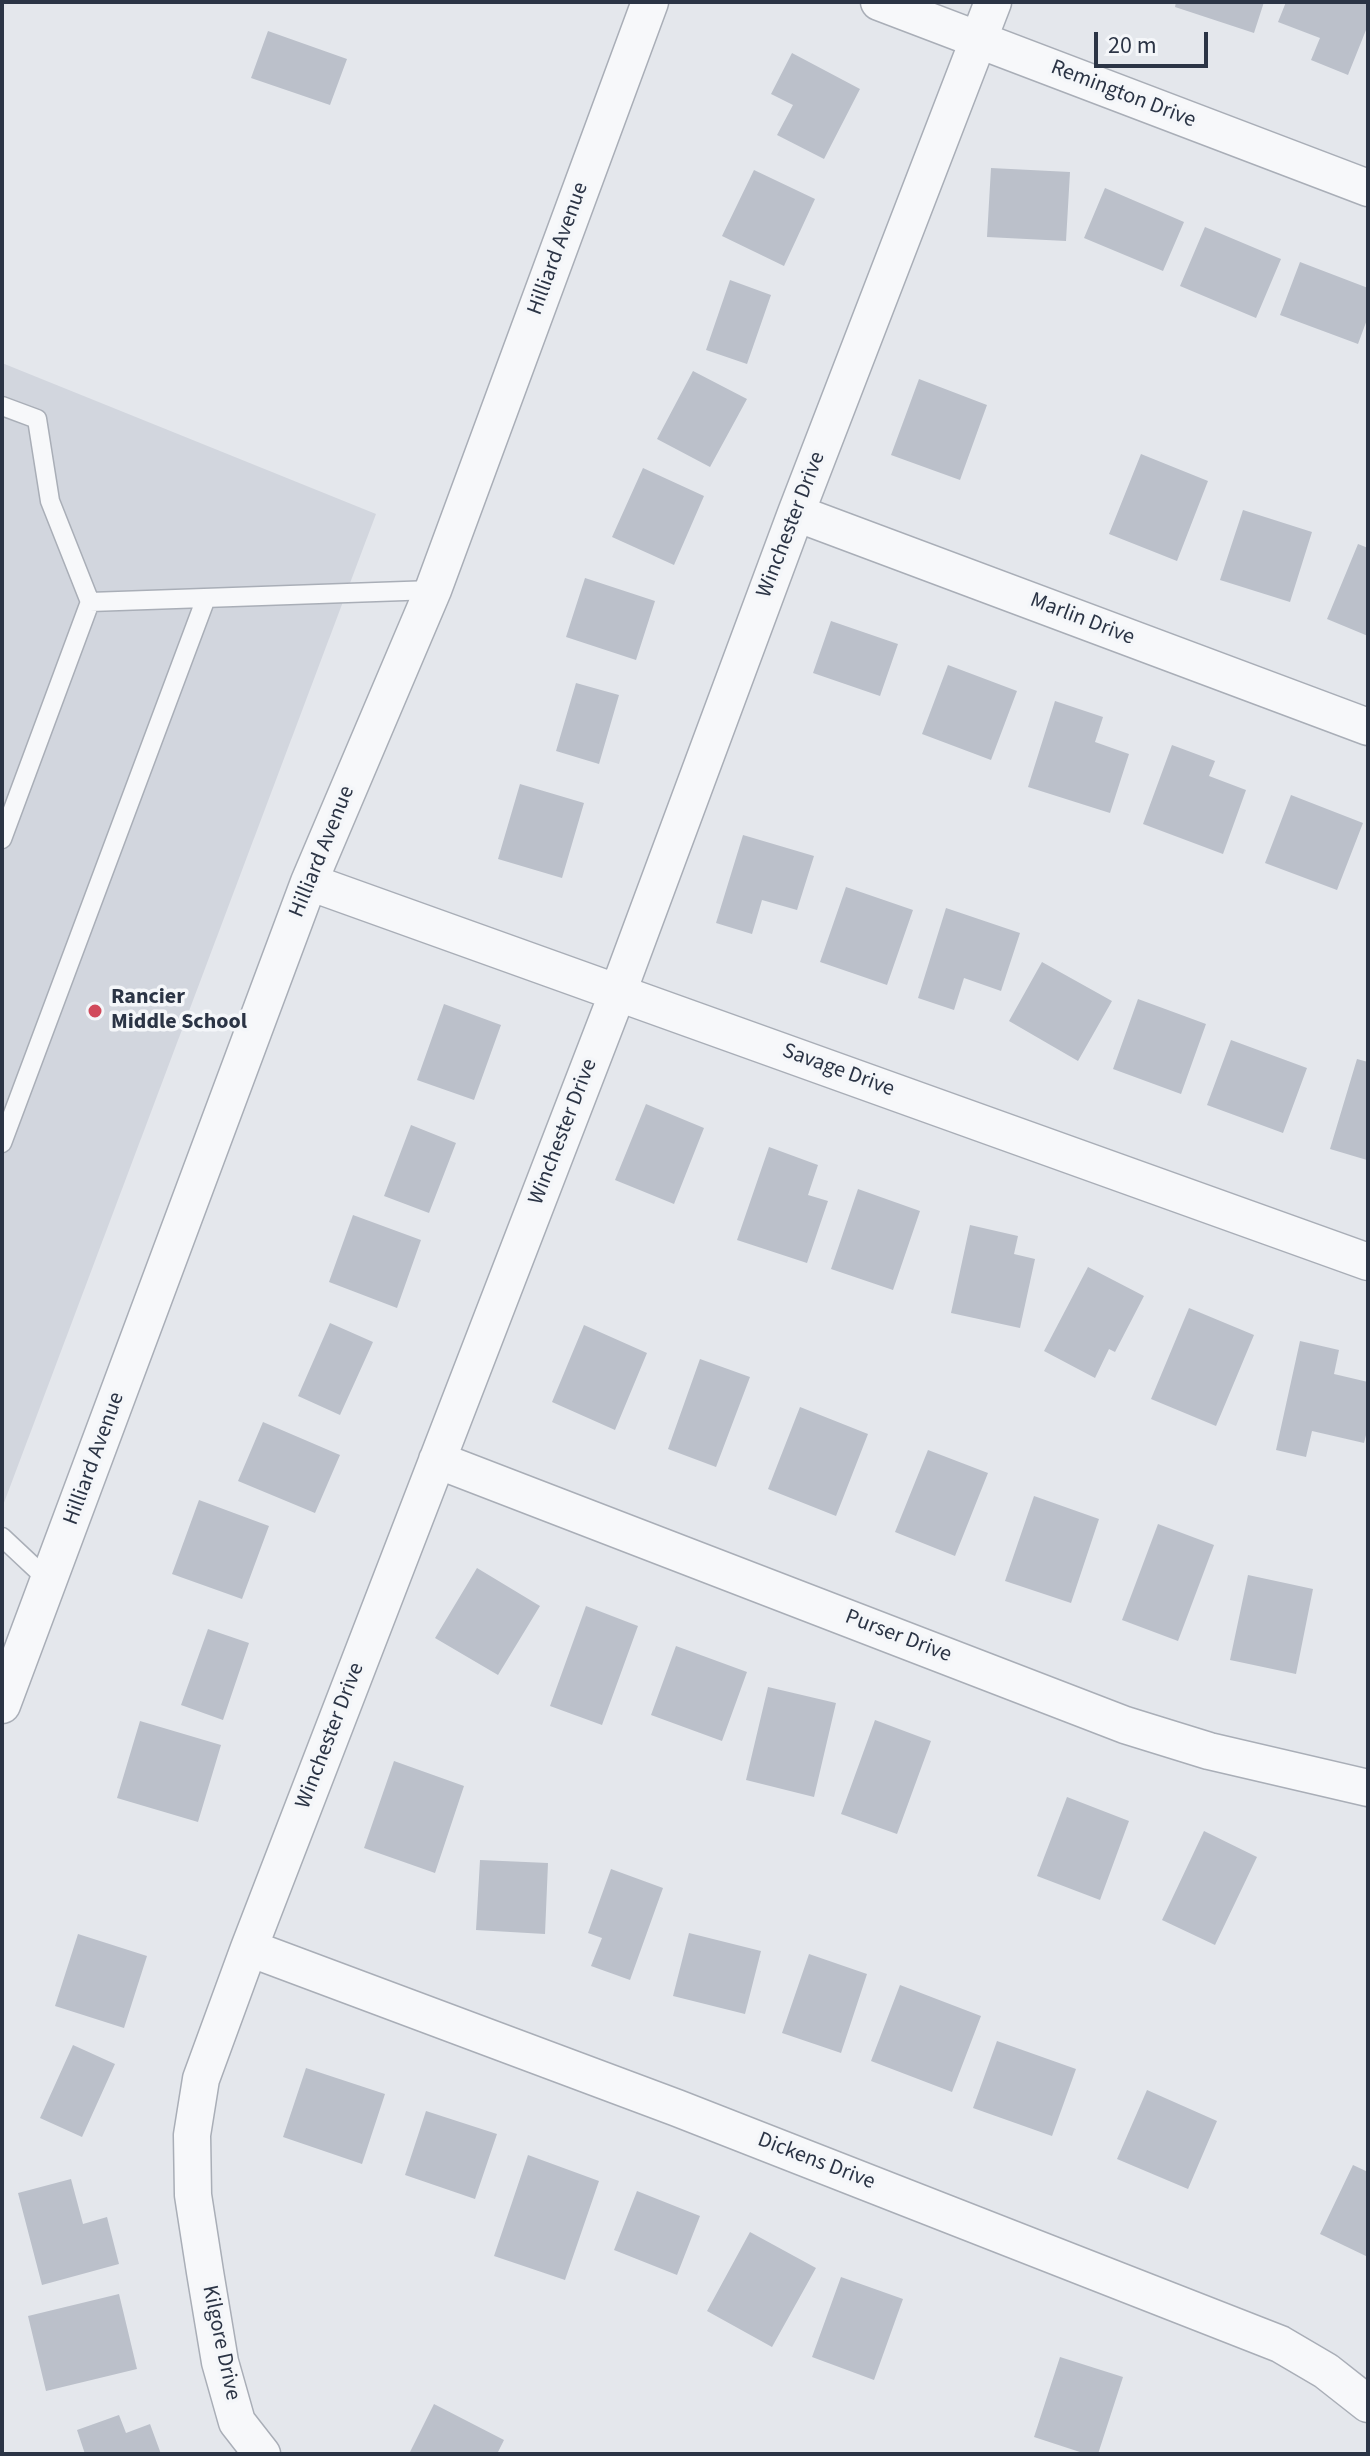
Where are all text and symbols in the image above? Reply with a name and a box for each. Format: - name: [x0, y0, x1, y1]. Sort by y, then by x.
- scale bar: [1098, 16, 1212, 66]
- text: 20 m: [1108, 28, 1157, 63]
- street label: Remington Drive: [1047, 55, 1199, 135]
- street label: Hilliard Avenue: [523, 179, 595, 319]
- street label: Winchester Drive: [752, 448, 832, 602]
- street label: Marlin Drive: [1026, 588, 1138, 652]
- street label: Hilliard Avenue: [285, 782, 361, 922]
- place label: Rancier Middle School: [111, 985, 247, 1036]
- marker: Rancier Middle School: [86, 1002, 104, 1020]
- street label: Savage Drive: [778, 1038, 898, 1104]
- street label: Winchester Drive: [524, 1055, 604, 1209]
- street label: Hilliard Avenue: [59, 1389, 131, 1529]
- street label: Purser Drive: [841, 1605, 955, 1669]
- street label: Winchester Drive: [291, 1659, 371, 1813]
- street label: Dickens Drive: [754, 2128, 878, 2196]
- street label: Kilgore Drive: [195, 2283, 245, 2403]

